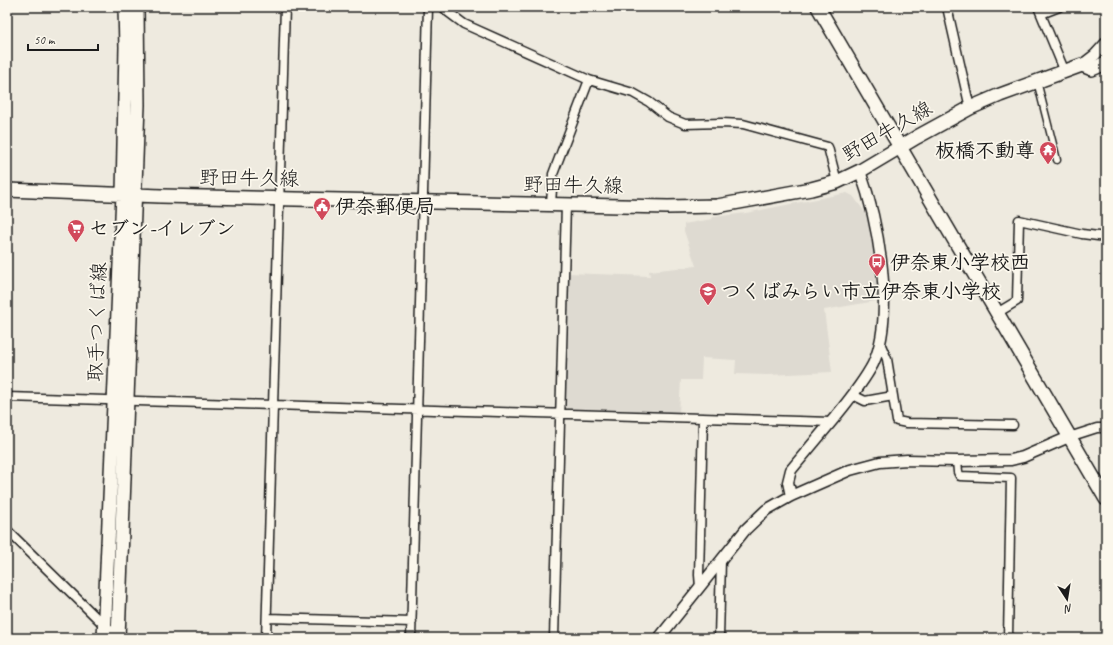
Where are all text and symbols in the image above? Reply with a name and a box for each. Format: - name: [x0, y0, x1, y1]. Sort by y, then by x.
- scale bar: [28, 26, 98, 52]
- text: 50 m: [34, 32, 56, 48]
- street label: 野田牛久線: [837, 95, 937, 167]
- place label: 板橋不動尊: [935, 138, 1035, 163]
- temple icon: 板橋不動尊: [1038, 140, 1058, 165]
- street label: 野田牛久線: [199, 165, 299, 191]
- street label: 野田牛久線: [523, 172, 623, 198]
- place label: 伊奈郵便局: [335, 194, 435, 219]
- public building icon: 伊奈郵便局: [312, 196, 332, 221]
- place label: セブン-イレブン: [89, 216, 236, 241]
- supermarket icon: セブン-イレブン: [66, 218, 86, 243]
- place label: 伊奈東小学校西: [890, 250, 1030, 275]
- bus stop icon: 伊奈東小学校西: [867, 252, 887, 277]
- street label: 取手つくば線: [82, 262, 112, 382]
- place label: つくばみらい市立伊奈東小学校: [721, 279, 1001, 304]
- school or university icon: つくばみらい市立伊奈東小学校: [698, 281, 718, 306]
- north arrow: [1047, 579, 1087, 619]
- text: N: [1062, 601, 1074, 617]

